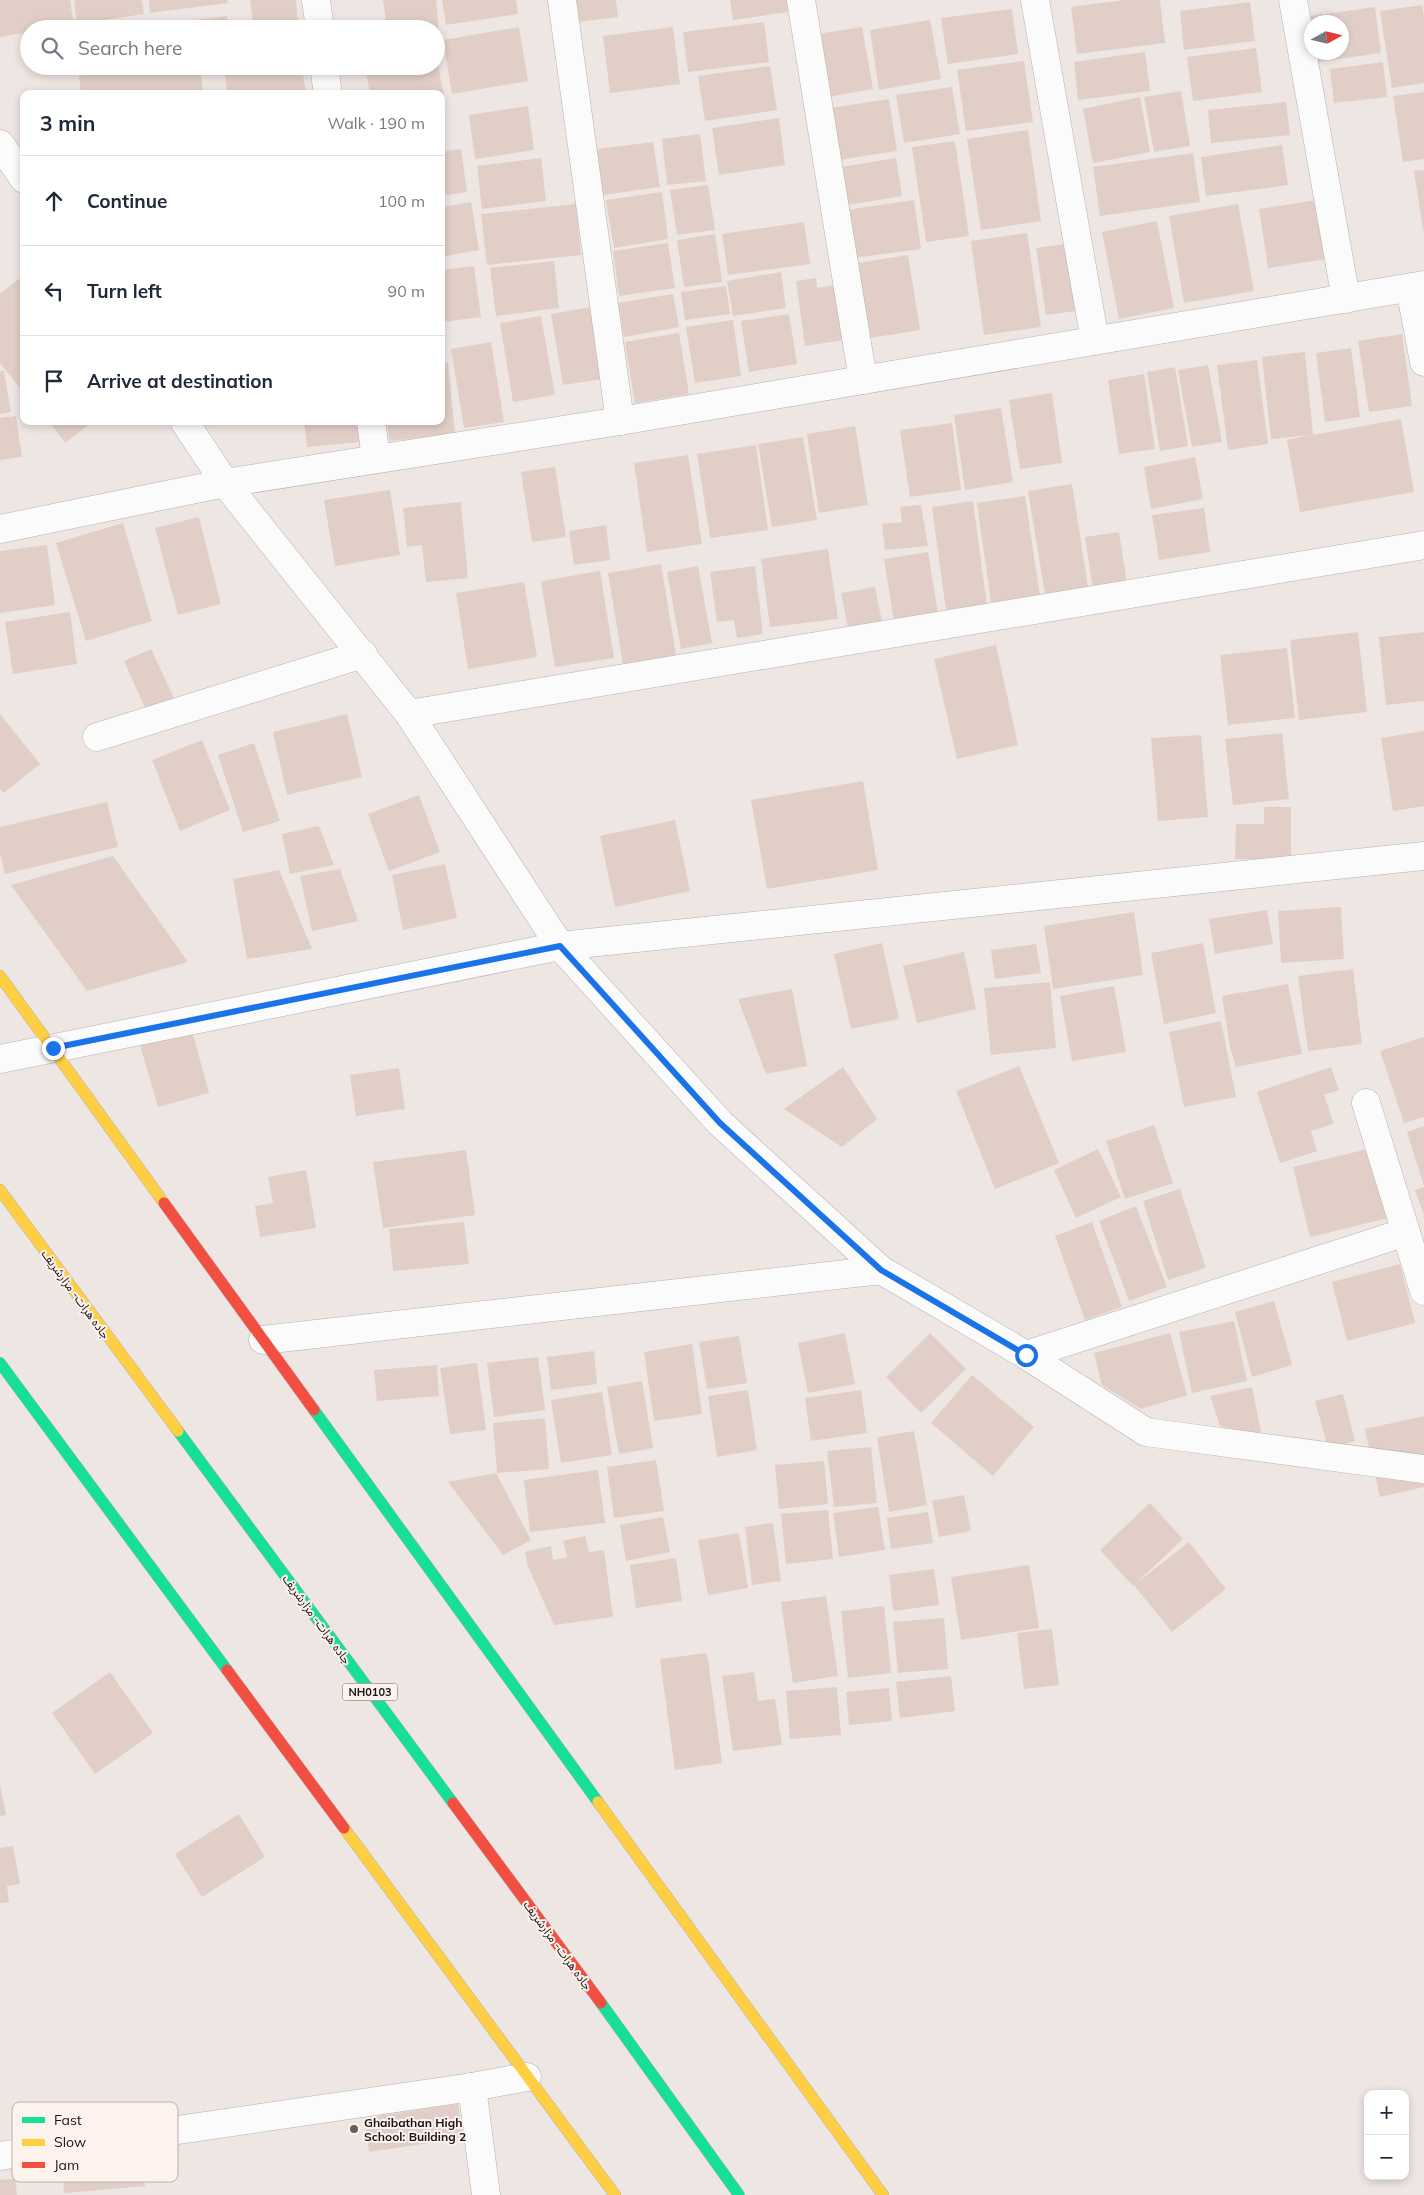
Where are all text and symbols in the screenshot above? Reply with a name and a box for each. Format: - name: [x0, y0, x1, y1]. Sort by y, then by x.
- north arrow: [1304, 15, 1349, 60]
- search box: [20, 20, 445, 75]
- icon: search: [38, 34, 66, 62]
- text: Search here: [78, 36, 182, 60]
- text: 3 min: [40, 110, 95, 136]
- text: Walk · 190 m: [327, 113, 425, 133]
- icon: ahead: [40, 187, 68, 215]
- text: Continue: [87, 189, 167, 213]
- text: 100 m: [378, 191, 425, 211]
- icon: left: [40, 277, 68, 305]
- text: Turn left: [87, 279, 162, 303]
- text: 90 m: [388, 281, 425, 301]
- icon: arrive: [40, 367, 68, 395]
- text: Arrive at destination: [87, 369, 273, 393]
- route end: [42, 1037, 65, 1060]
- street label: جاده هرات- مزارشریف: [38, 1246, 113, 1342]
- route start: [1015, 1344, 1038, 1367]
- street label: جاده هرات- مزارشریف: [279, 1571, 354, 1667]
- road number: NH0103: [342, 1684, 398, 1700]
- street label: جاده هرات- مزارشریف: [520, 1897, 595, 1993]
- map controls: [1364, 2090, 1409, 2180]
- button: +: [1364, 2090, 1409, 2135]
- legend: [12, 2102, 178, 2182]
- text: Fast: [54, 2111, 82, 2129]
- place label: Ghaibathan High School: Building 2: [364, 2115, 466, 2144]
- marker: Ghaibathan High School: Building 2: [348, 2123, 360, 2135]
- text: Slow: [54, 2133, 86, 2151]
- button: −: [1364, 2135, 1409, 2180]
- text: Jam: [54, 2156, 79, 2174]

